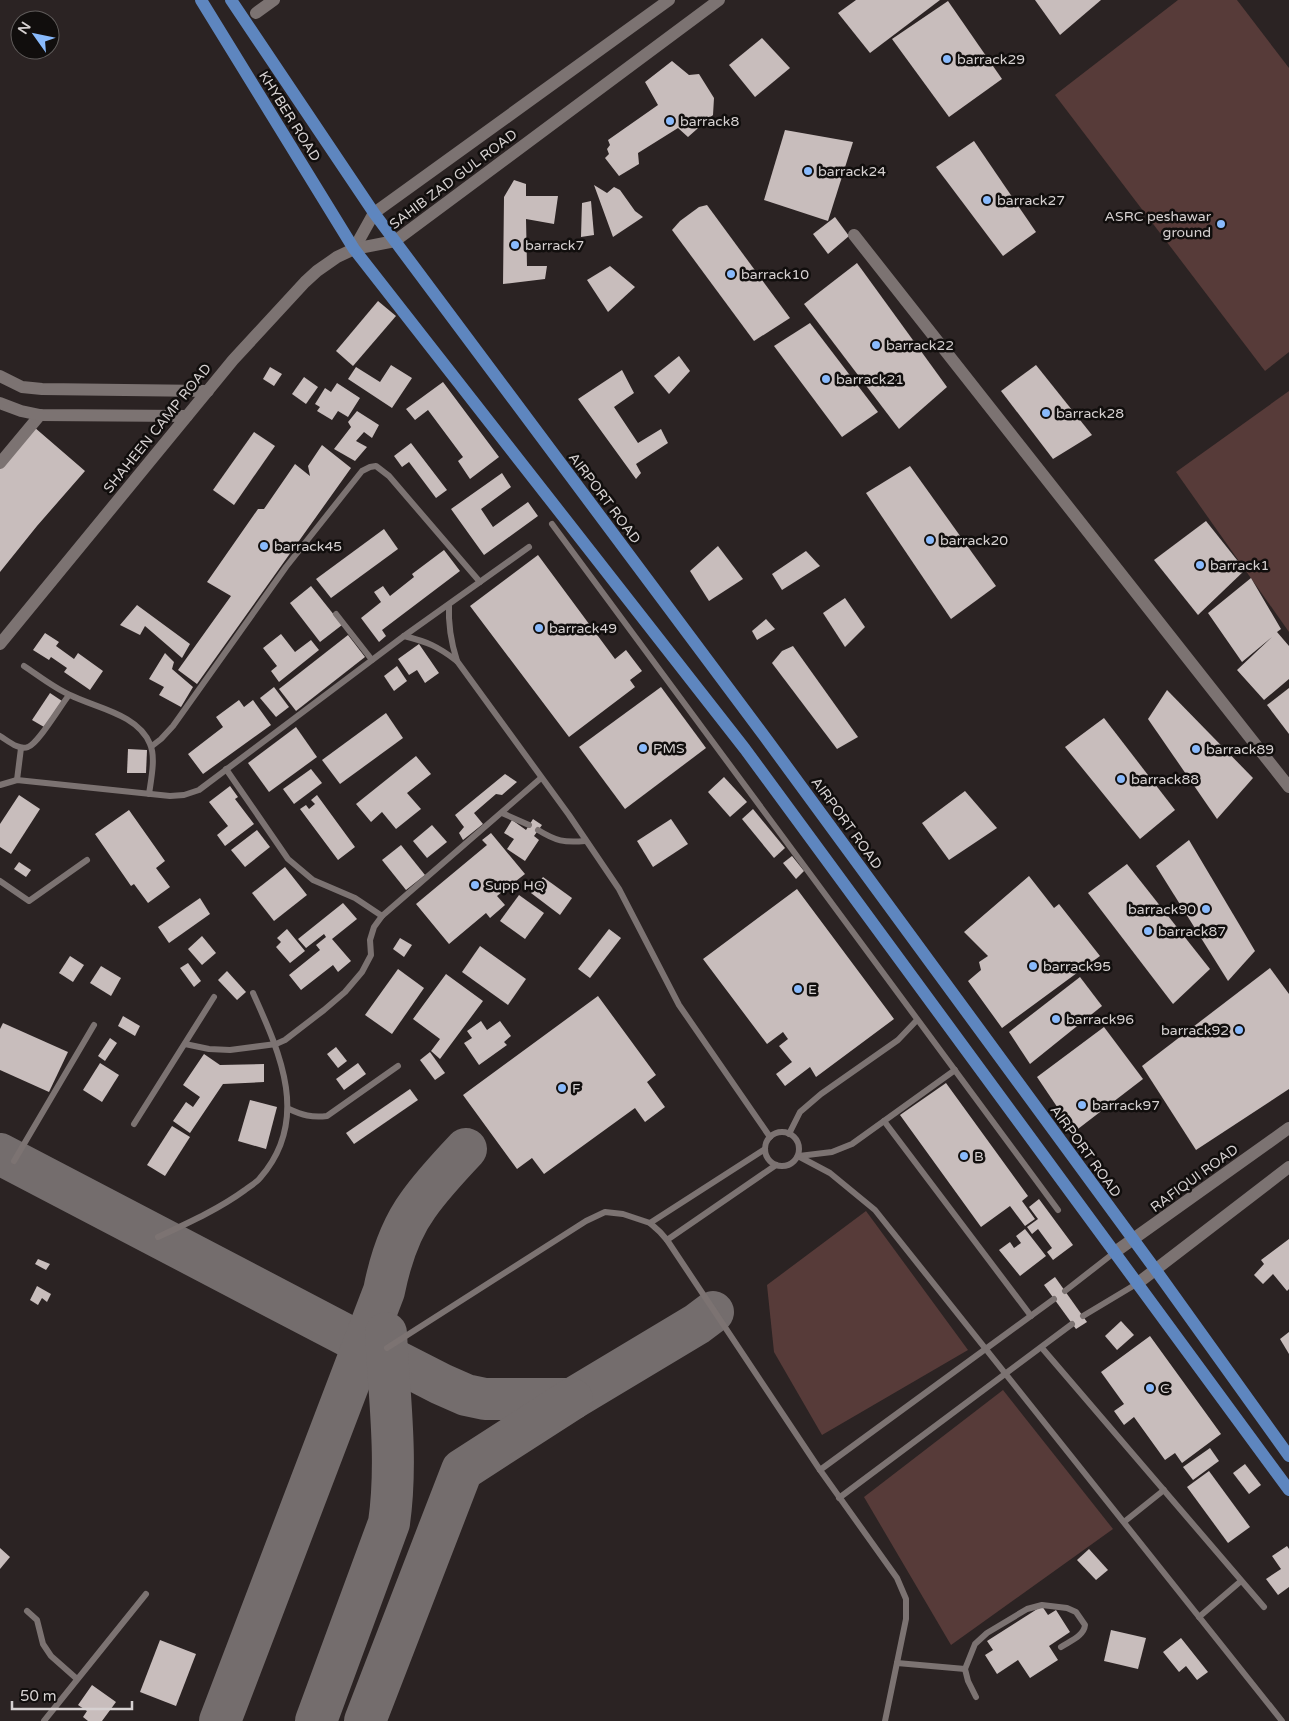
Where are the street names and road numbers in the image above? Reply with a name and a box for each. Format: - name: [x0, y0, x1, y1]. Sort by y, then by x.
- street label: KHYBER ROAD: [255, 68, 324, 165]
- street label: SAHIB ZAD GUL ROAD: [386, 126, 521, 233]
- street label: SHAHEEN CAMP ROAD: [100, 360, 215, 497]
- street label: AIRPORT ROAD: [565, 449, 644, 547]
- street label: AIRPORT ROAD: [808, 774, 886, 873]
- street label: AIRPORT ROAD: [1047, 1102, 1125, 1201]
- street label: RAFIQUI ROAD: [1147, 1141, 1242, 1216]

